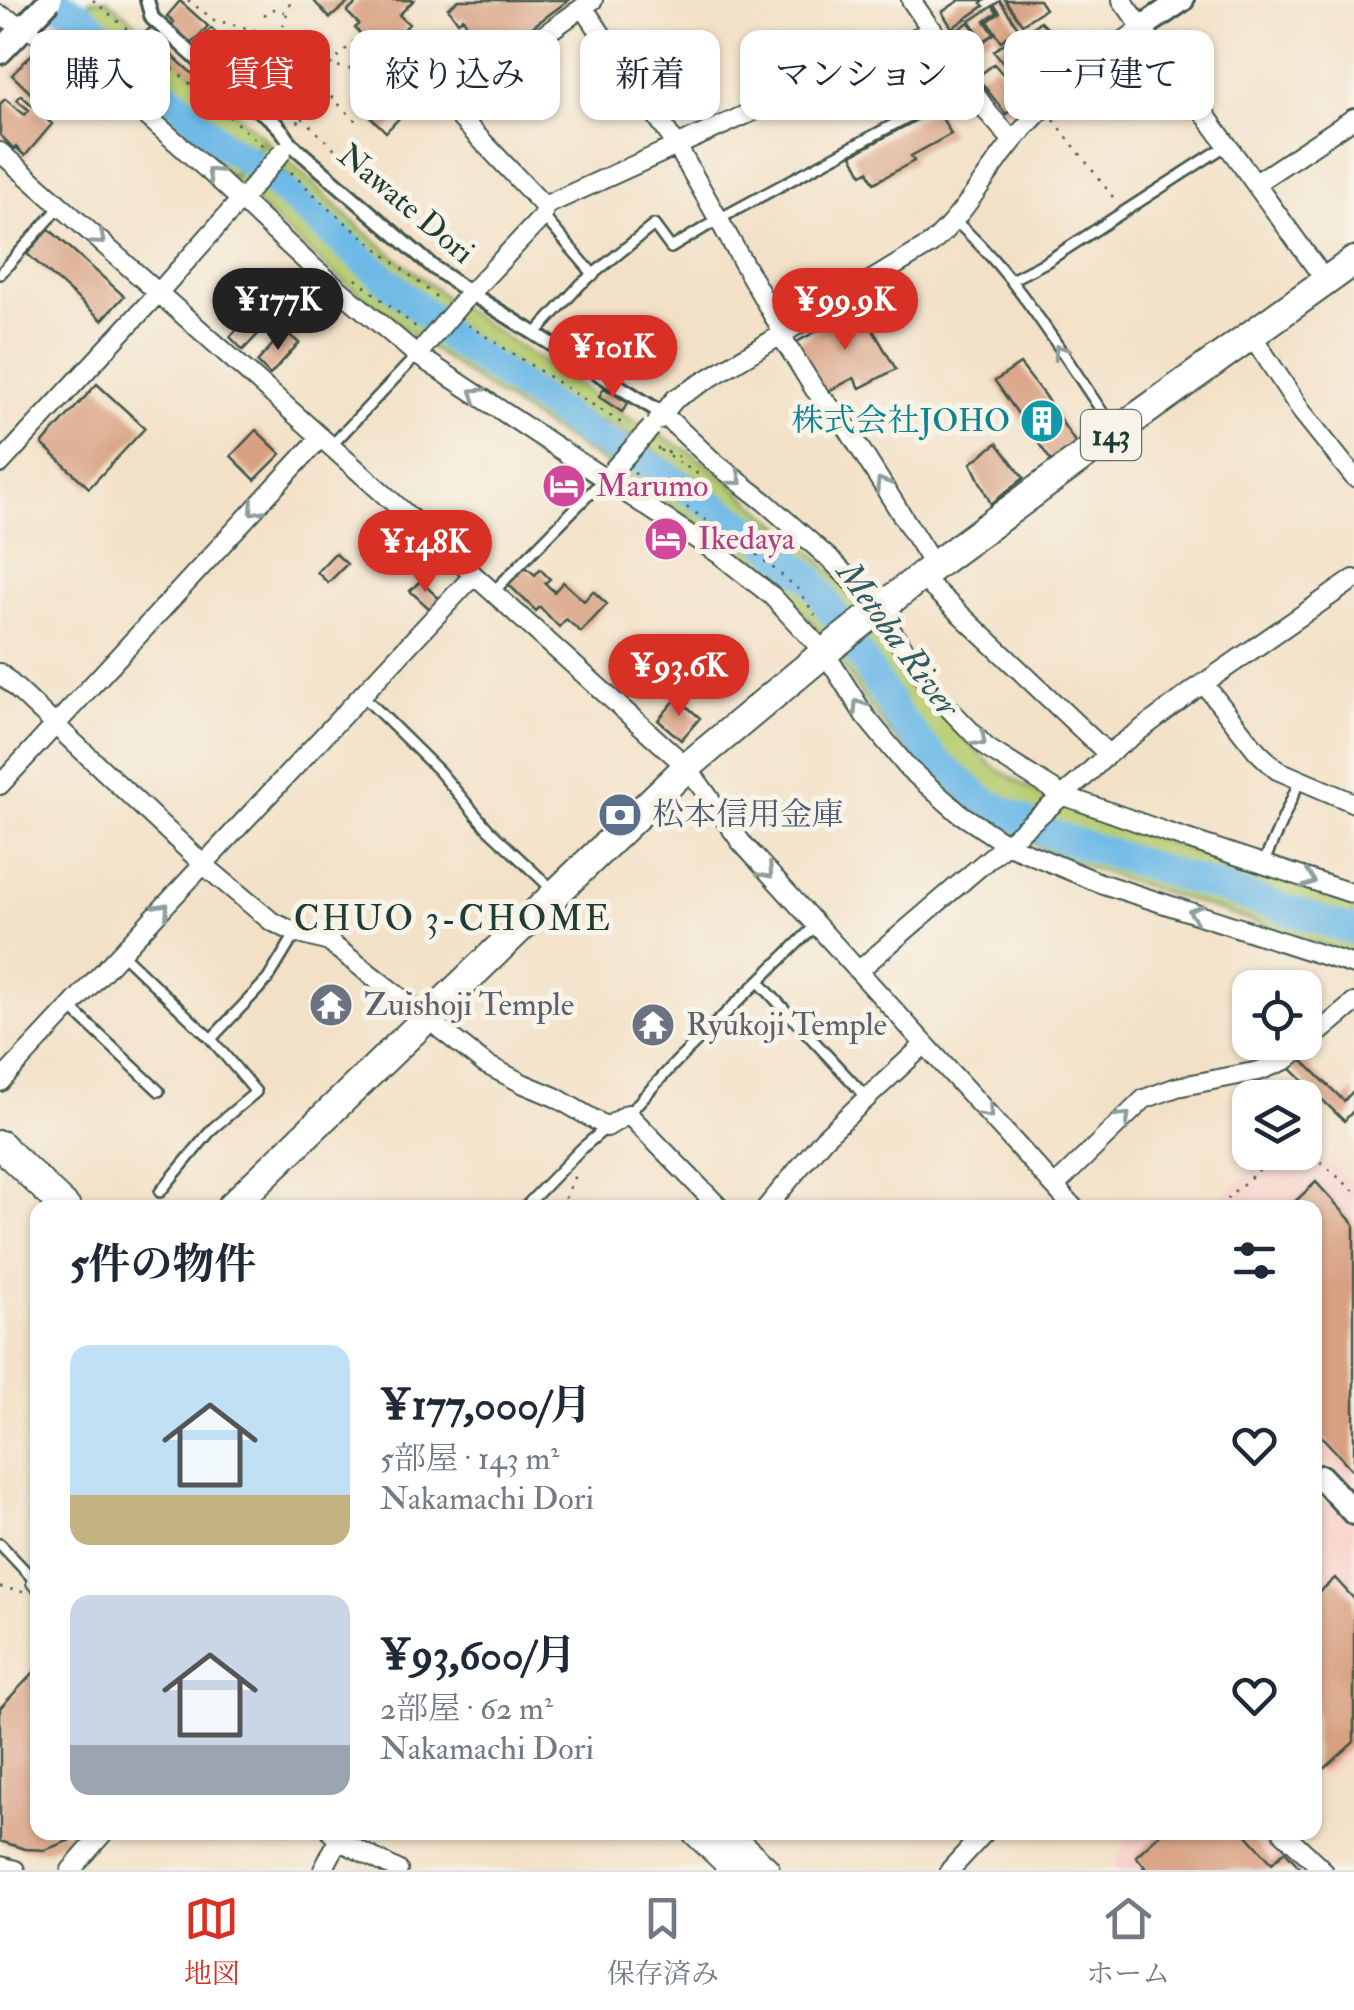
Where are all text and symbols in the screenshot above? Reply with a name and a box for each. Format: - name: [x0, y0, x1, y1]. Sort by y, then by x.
- chip: 購入: [30, 30, 170, 120]
- chip: 賃貸: [190, 30, 330, 120]
- chip: 絞り込み: [350, 30, 560, 120]
- chip: 新着: [580, 30, 720, 120]
- chip: マンション: [740, 30, 984, 120]
- chip: 一戸建て: [1004, 30, 1214, 120]
- street label: Nawate Dori: [330, 135, 482, 273]
- one-way arrow: [206, 168, 225, 186]
- one-way arrow: [87, 228, 106, 246]
- pin: ¥177K: [208, 268, 348, 353]
- pin: ¥99.9K: [764, 268, 926, 353]
- text: ¥177K: [234, 280, 322, 320]
- text: ¥99.9K: [794, 280, 896, 320]
- pin: ¥101K: [543, 315, 683, 400]
- text: ¥101K: [570, 327, 656, 367]
- one-way arrow: [1054, 344, 1072, 363]
- one-way arrow: [468, 388, 487, 406]
- building icon: 株式会社JOHO: [1019, 398, 1065, 444]
- place label: 株式会社JOHO: [791, 401, 1010, 441]
- road number: 143: [1081, 410, 1141, 460]
- hotel icon: Marumo: [541, 463, 587, 509]
- place label: Marumo: [596, 466, 709, 506]
- one-way arrow: [724, 467, 742, 485]
- one-way arrow: [876, 476, 895, 494]
- one-way arrow: [249, 497, 267, 516]
- pin: ¥148K: [355, 510, 495, 595]
- hotel icon: Ikedaya: [643, 516, 689, 562]
- place label: Ikedaya: [698, 519, 796, 559]
- text: ¥148K: [380, 522, 470, 562]
- water label: Metoba River: [826, 551, 970, 727]
- pin: ¥93.6K: [598, 634, 760, 719]
- text: ¥93.6K: [630, 646, 728, 686]
- one-way arrow: [853, 699, 872, 717]
- one-way arrow: [968, 729, 987, 747]
- bank icon: 松本信用金庫: [597, 792, 643, 838]
- place label: 松本信用金庫: [652, 795, 844, 835]
- one-way arrow: [756, 860, 774, 879]
- one-way arrow: [1300, 868, 1317, 889]
- district label: CHUO 3-CHOME: [294, 897, 612, 941]
- one-way arrow: [151, 902, 169, 920]
- one-way arrow: [1187, 904, 1204, 925]
- map controls: [1232, 970, 1322, 1170]
- button: locate: [1232, 970, 1322, 1060]
- temple icon: Zuishoji Temple: [308, 982, 354, 1028]
- place label: Zuishoji Temple: [364, 985, 574, 1025]
- temple icon: Ryukoji Temple: [630, 1002, 676, 1048]
- place label: Ryukoji Temple: [686, 1005, 887, 1045]
- button: layers: [1232, 1080, 1322, 1170]
- one-way arrow: [975, 1100, 993, 1119]
- one-way arrow: [1113, 1112, 1131, 1130]
- icon: filters: [1227, 1233, 1282, 1288]
- text: 5件の物件: [70, 1239, 256, 1291]
- text: ¥177,000/月: [380, 1380, 592, 1432]
- icon: home: [150, 1385, 270, 1505]
- icon: heart: [1227, 1418, 1282, 1473]
- text: 5部屋 · 143 m²: [380, 1439, 559, 1479]
- text: Nakamachi Dori: [380, 1479, 594, 1519]
- text: ¥93,600/月: [380, 1630, 576, 1682]
- icon: home: [150, 1635, 270, 1755]
- icon: heart: [1227, 1668, 1282, 1723]
- text: 2部屋 · 62 m²: [380, 1689, 553, 1729]
- text: Nakamachi Dori: [380, 1729, 594, 1769]
- tab: 地図: [184, 1891, 240, 1992]
- tab: 保存済み: [607, 1891, 719, 1992]
- tab: ホーム: [1086, 1891, 1170, 1992]

